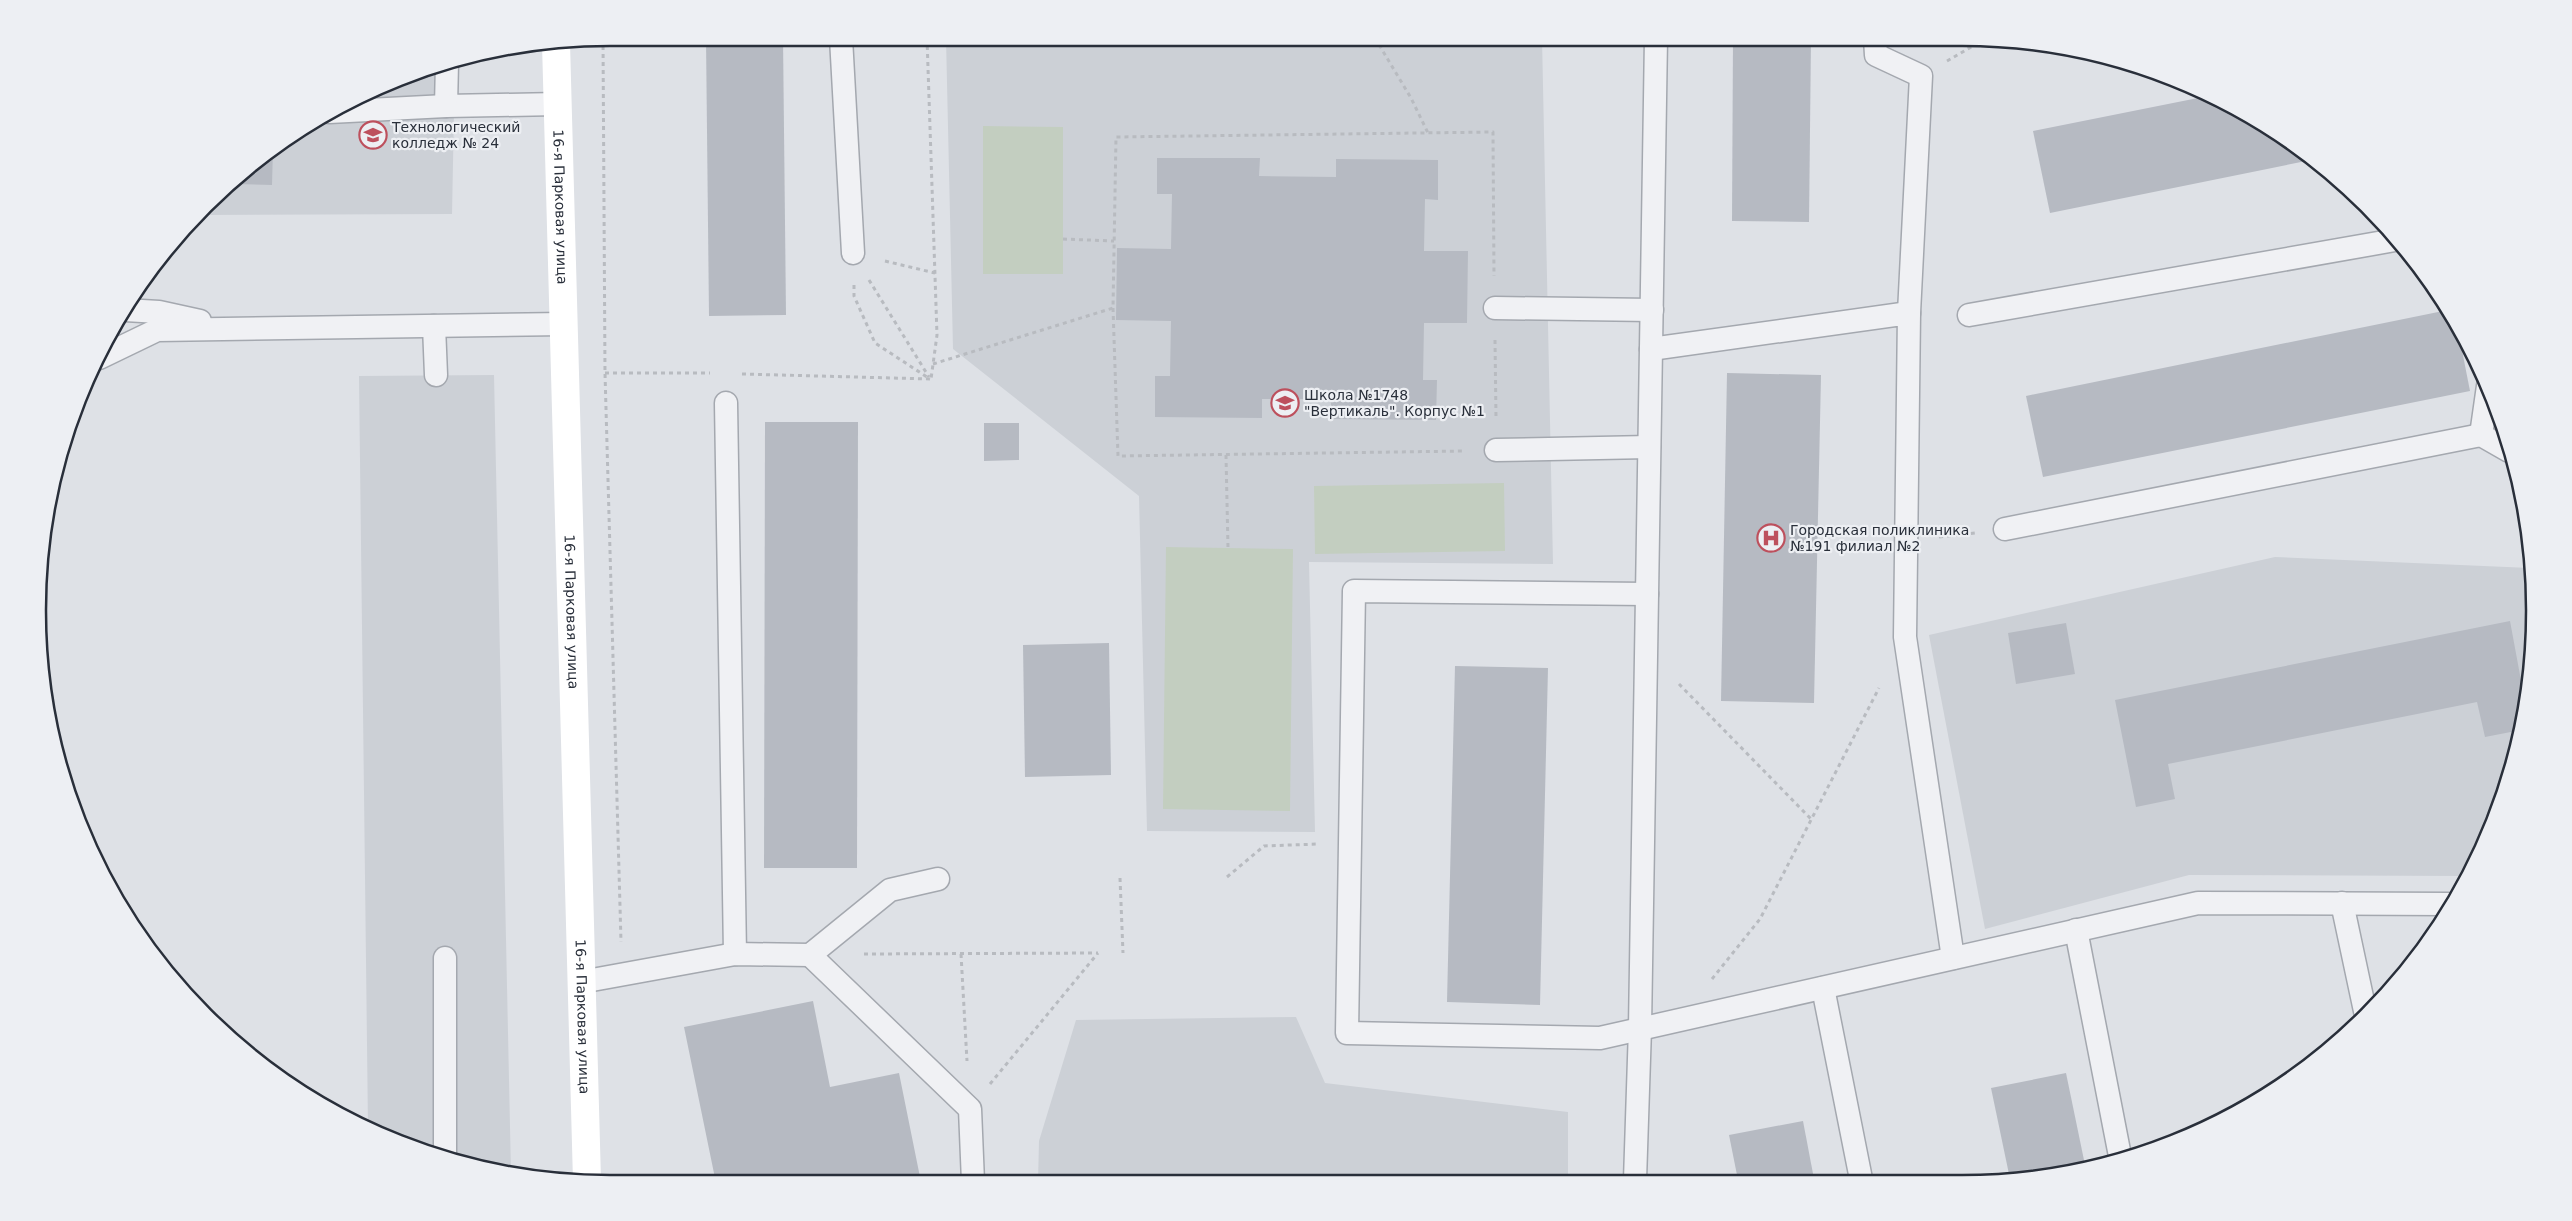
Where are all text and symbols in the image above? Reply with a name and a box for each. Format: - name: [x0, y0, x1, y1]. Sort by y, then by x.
- place label: Технологический колледж № 24: [391, 119, 520, 151]
- school or university icon: Технологический колледж № 24: [358, 120, 388, 150]
- street label: 16-я Парковая улица: [550, 129, 571, 285]
- place label: Школа №1748 "Вертикаль". Корпус №1: [1304, 387, 1485, 419]
- school or university icon: Школа №1748 "Вертикаль". Корпус №1: [1270, 388, 1300, 418]
- place label: Городская поликлиника №191 филиал №2: [1790, 522, 1969, 554]
- hospital icon: Городская поликлиника №191 филиал №2: [1756, 523, 1786, 553]
- street label: 16-я Парковая улица: [561, 534, 582, 690]
- street label: 16-я Парковая улица: [572, 939, 593, 1094]

